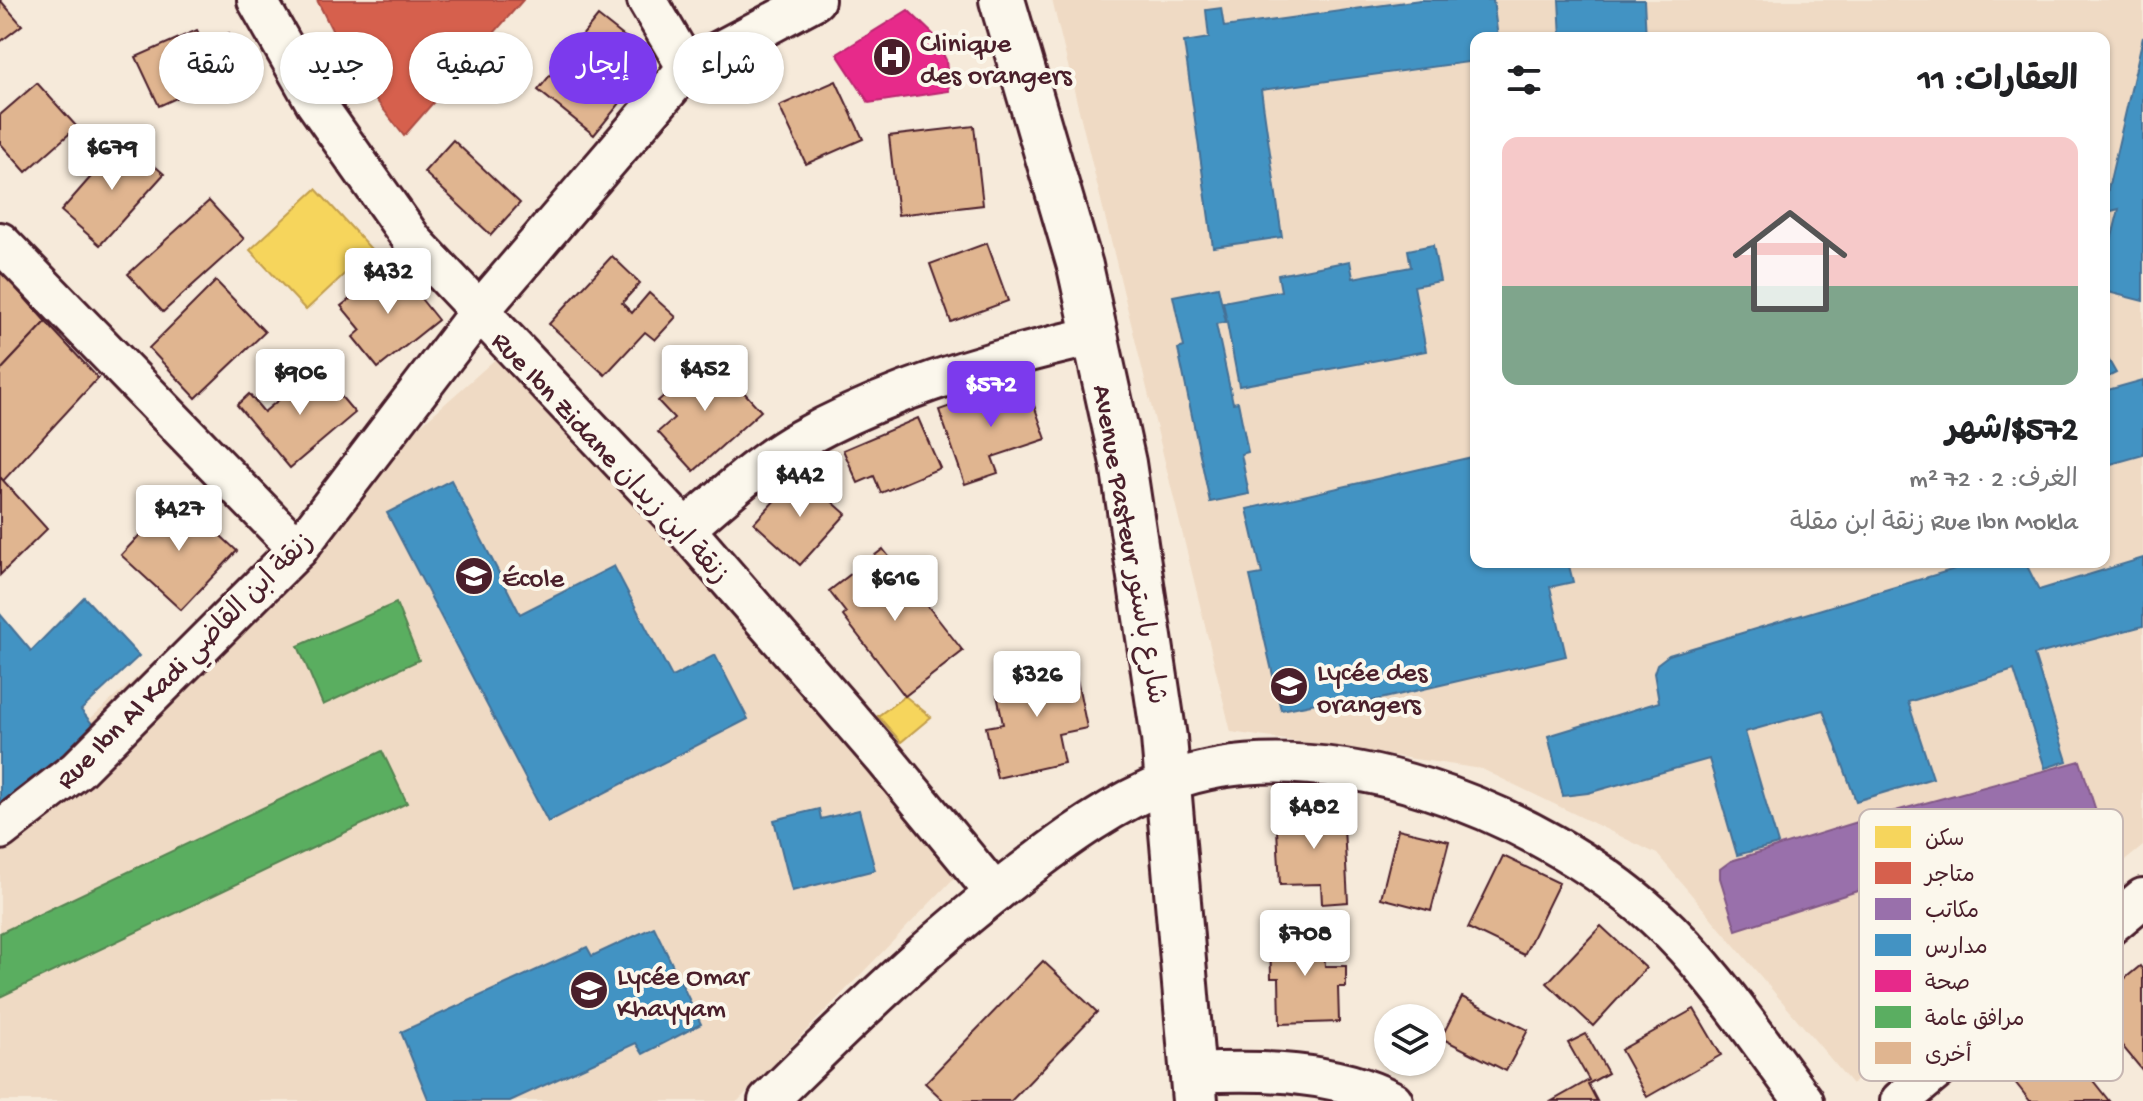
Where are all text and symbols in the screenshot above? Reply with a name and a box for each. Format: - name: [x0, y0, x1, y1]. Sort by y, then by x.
- place label: Clinique des orangers: [920, 29, 1072, 94]
- chip: شقة: [159, 32, 264, 104]
- chip: جديد: [280, 32, 393, 104]
- chip: تصفية: [409, 32, 533, 104]
- chip: إيجار: [549, 32, 657, 104]
- chip: شراء: [673, 32, 784, 104]
- hospital icon: Clinique des orangers: [871, 36, 913, 78]
- icon: filters: [1502, 58, 1546, 102]
- text: العقارات: 11: [1918, 63, 2078, 103]
- pin: $679: [65, 124, 159, 192]
- text: $679: [86, 134, 138, 165]
- icon: home: [1718, 189, 1862, 333]
- pin: $432: [341, 248, 435, 316]
- text: $432: [363, 258, 413, 289]
- street label: Rue Ibn Zidane زنقة ابن زيدان: [483, 326, 734, 592]
- pin: $452: [658, 345, 752, 413]
- pin: $906: [253, 349, 347, 417]
- text: $452: [680, 355, 730, 386]
- text: $906: [274, 359, 326, 390]
- pin: $572: [944, 361, 1038, 429]
- text: $572: [965, 371, 1017, 402]
- street label: Avenue Pasteur شارع باستور: [1083, 382, 1172, 707]
- text: $572/شهر: [1946, 412, 2078, 452]
- pin: $442: [753, 451, 847, 519]
- text: $442: [775, 461, 825, 492]
- text: الغرف: 2 · 72 m²: [1909, 466, 2078, 497]
- pin: $427: [132, 485, 226, 553]
- text: $427: [154, 495, 204, 526]
- text: Rue Ibn Mokla زنقة ابن مقلة: [1790, 509, 2078, 540]
- street label: Rue Ibn Al Kadi زنقة ابن القاضي: [51, 527, 325, 801]
- school or university icon: École: [453, 555, 495, 597]
- pin: $616: [848, 555, 942, 623]
- place label: École: [502, 564, 565, 597]
- text: $616: [871, 565, 919, 596]
- pin: $326: [990, 651, 1084, 719]
- place label: Lycée des orangers: [1317, 658, 1428, 723]
- text: $326: [1011, 661, 1063, 692]
- school or university icon: Lycée des orangers: [1268, 665, 1310, 707]
- pin: $482: [1267, 783, 1361, 851]
- text: $482: [1289, 793, 1339, 824]
- legend: [1859, 809, 2123, 1081]
- text: سكن: [1925, 828, 1965, 854]
- text: متاجر: [1923, 864, 1975, 890]
- text: مكاتب: [1925, 900, 1979, 926]
- pin: $708: [1258, 910, 1352, 978]
- text: $708: [1278, 920, 1332, 951]
- text: مدارس: [1925, 936, 1988, 962]
- place label: Lycée Omar Khayyam: [617, 962, 750, 1027]
- school or university icon: Lycée Omar Khayyam: [568, 969, 610, 1011]
- text: صحة: [1925, 972, 1970, 998]
- map controls: [1374, 1004, 1446, 1076]
- button: layers: [1374, 1004, 1446, 1076]
- text: مرافق عامة: [1925, 1008, 2025, 1034]
- text: أخرى: [1925, 1040, 1972, 1070]

